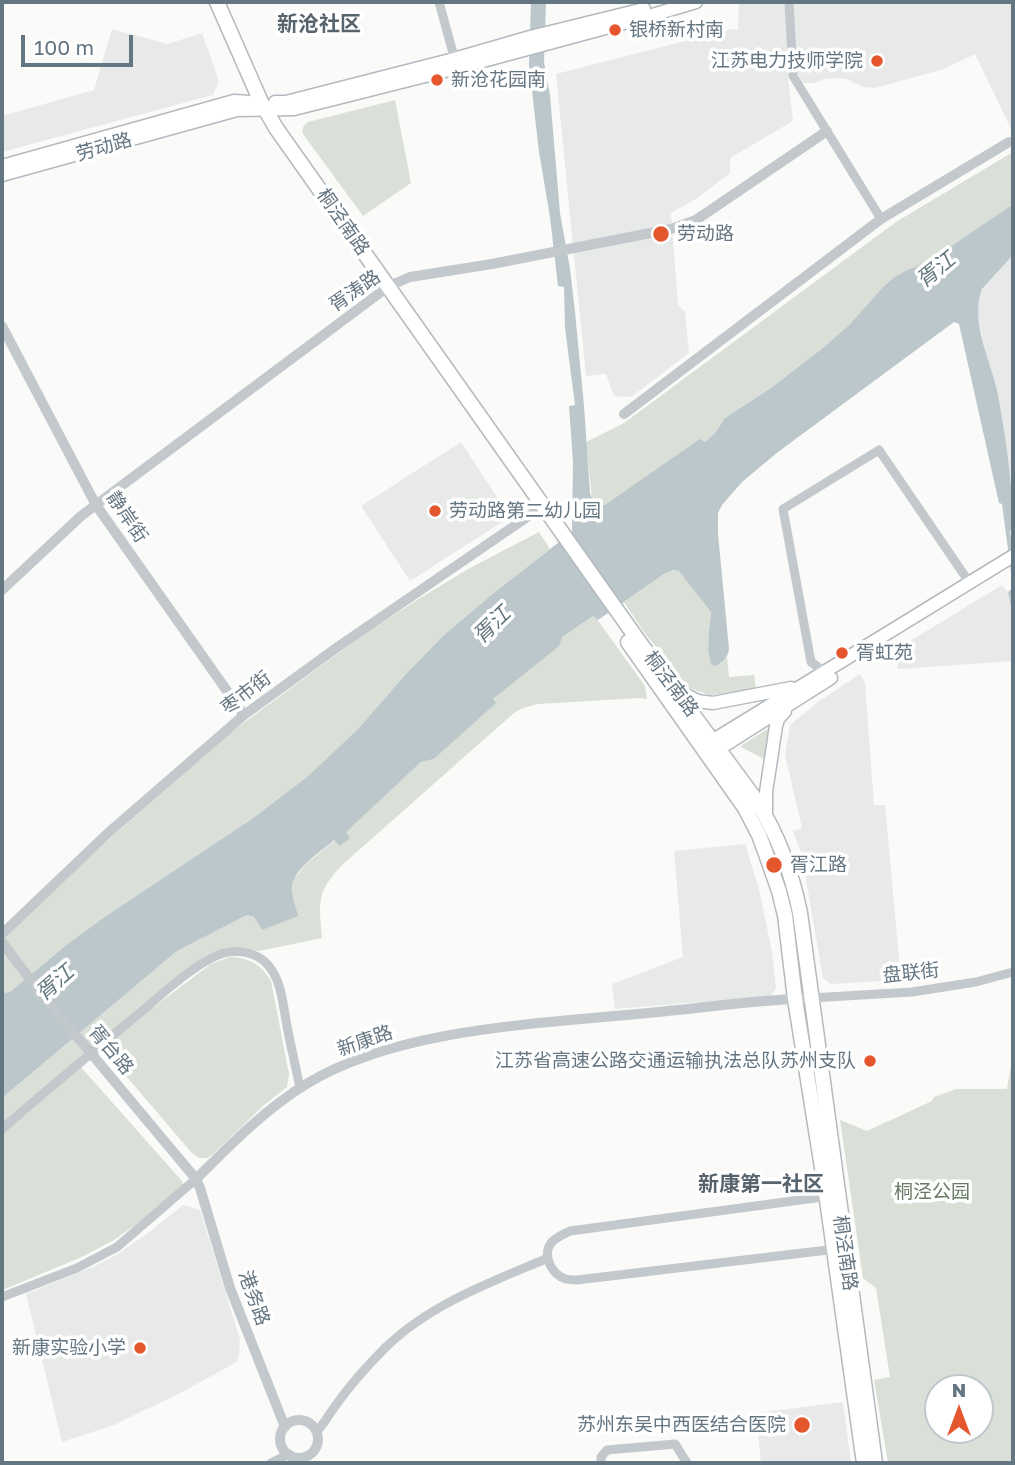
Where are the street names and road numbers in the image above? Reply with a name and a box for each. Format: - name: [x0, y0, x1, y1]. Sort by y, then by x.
- street label: 劳动路: [73, 128, 135, 166]
- street label: 桐泾南路: [312, 184, 374, 260]
- street label: 胥涛路: [325, 265, 385, 317]
- street label: 静岸街: [102, 487, 152, 547]
- street label: 桐泾南路: [639, 647, 703, 721]
- street label: 枣市街: [217, 666, 275, 720]
- street label: 盘联街: [881, 959, 941, 987]
- street label: 胥台路: [84, 1021, 138, 1079]
- street label: 新康路: [334, 1021, 396, 1061]
- street label: 桐泾南路: [828, 1214, 862, 1292]
- street label: 港务路: [234, 1267, 274, 1329]

